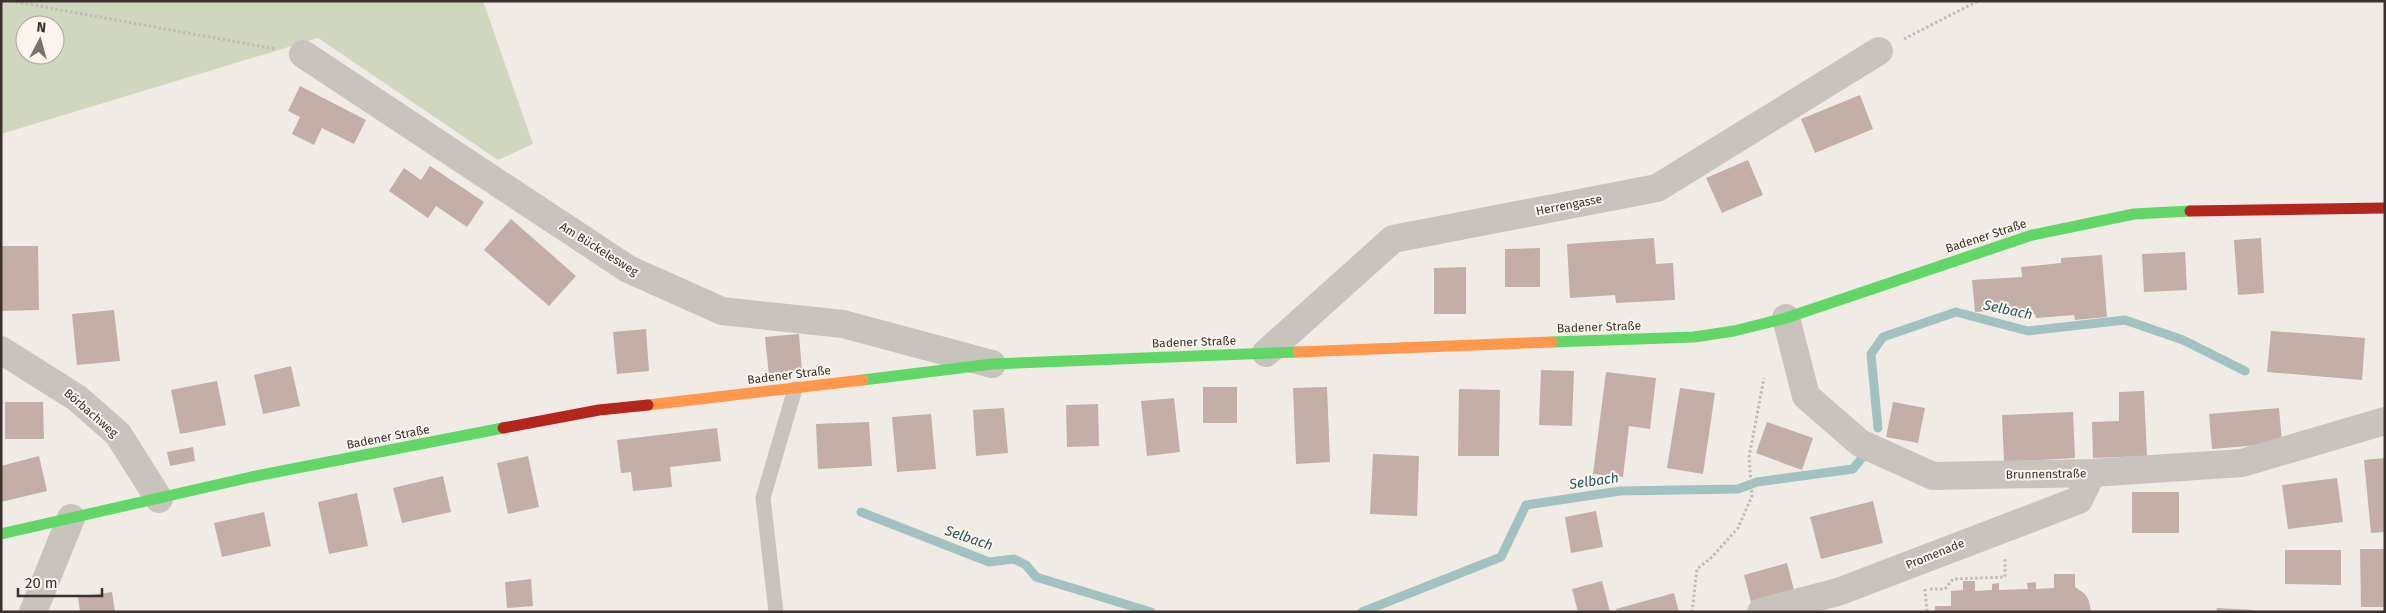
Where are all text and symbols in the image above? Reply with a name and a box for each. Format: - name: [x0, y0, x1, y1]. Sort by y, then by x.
- north arrow: [15, 15, 65, 65]
- text: N: [36, 19, 47, 37]
- street label: Herrengasse: [1535, 192, 1603, 218]
- street label: Badener Straße: [1944, 216, 2028, 256]
- street label: Am Bückelesweg: [557, 219, 641, 279]
- water label: Selbach: [1981, 296, 2034, 323]
- street label: Badener Straße: [1557, 319, 1641, 335]
- street label: Badener Straße: [1152, 334, 1236, 350]
- street label: Badener Straße: [746, 363, 832, 387]
- street label: Börbachweg: [61, 386, 121, 441]
- street label: Badener Straße: [345, 422, 431, 452]
- street label: Brunnenstraße: [2005, 466, 2087, 482]
- water label: Selbach: [1567, 469, 1620, 493]
- water label: Selbach: [942, 522, 995, 554]
- street label: Promenade: [1904, 536, 1966, 572]
- scale bar: [18, 566, 101, 598]
- text: 20 m: [25, 574, 58, 592]

